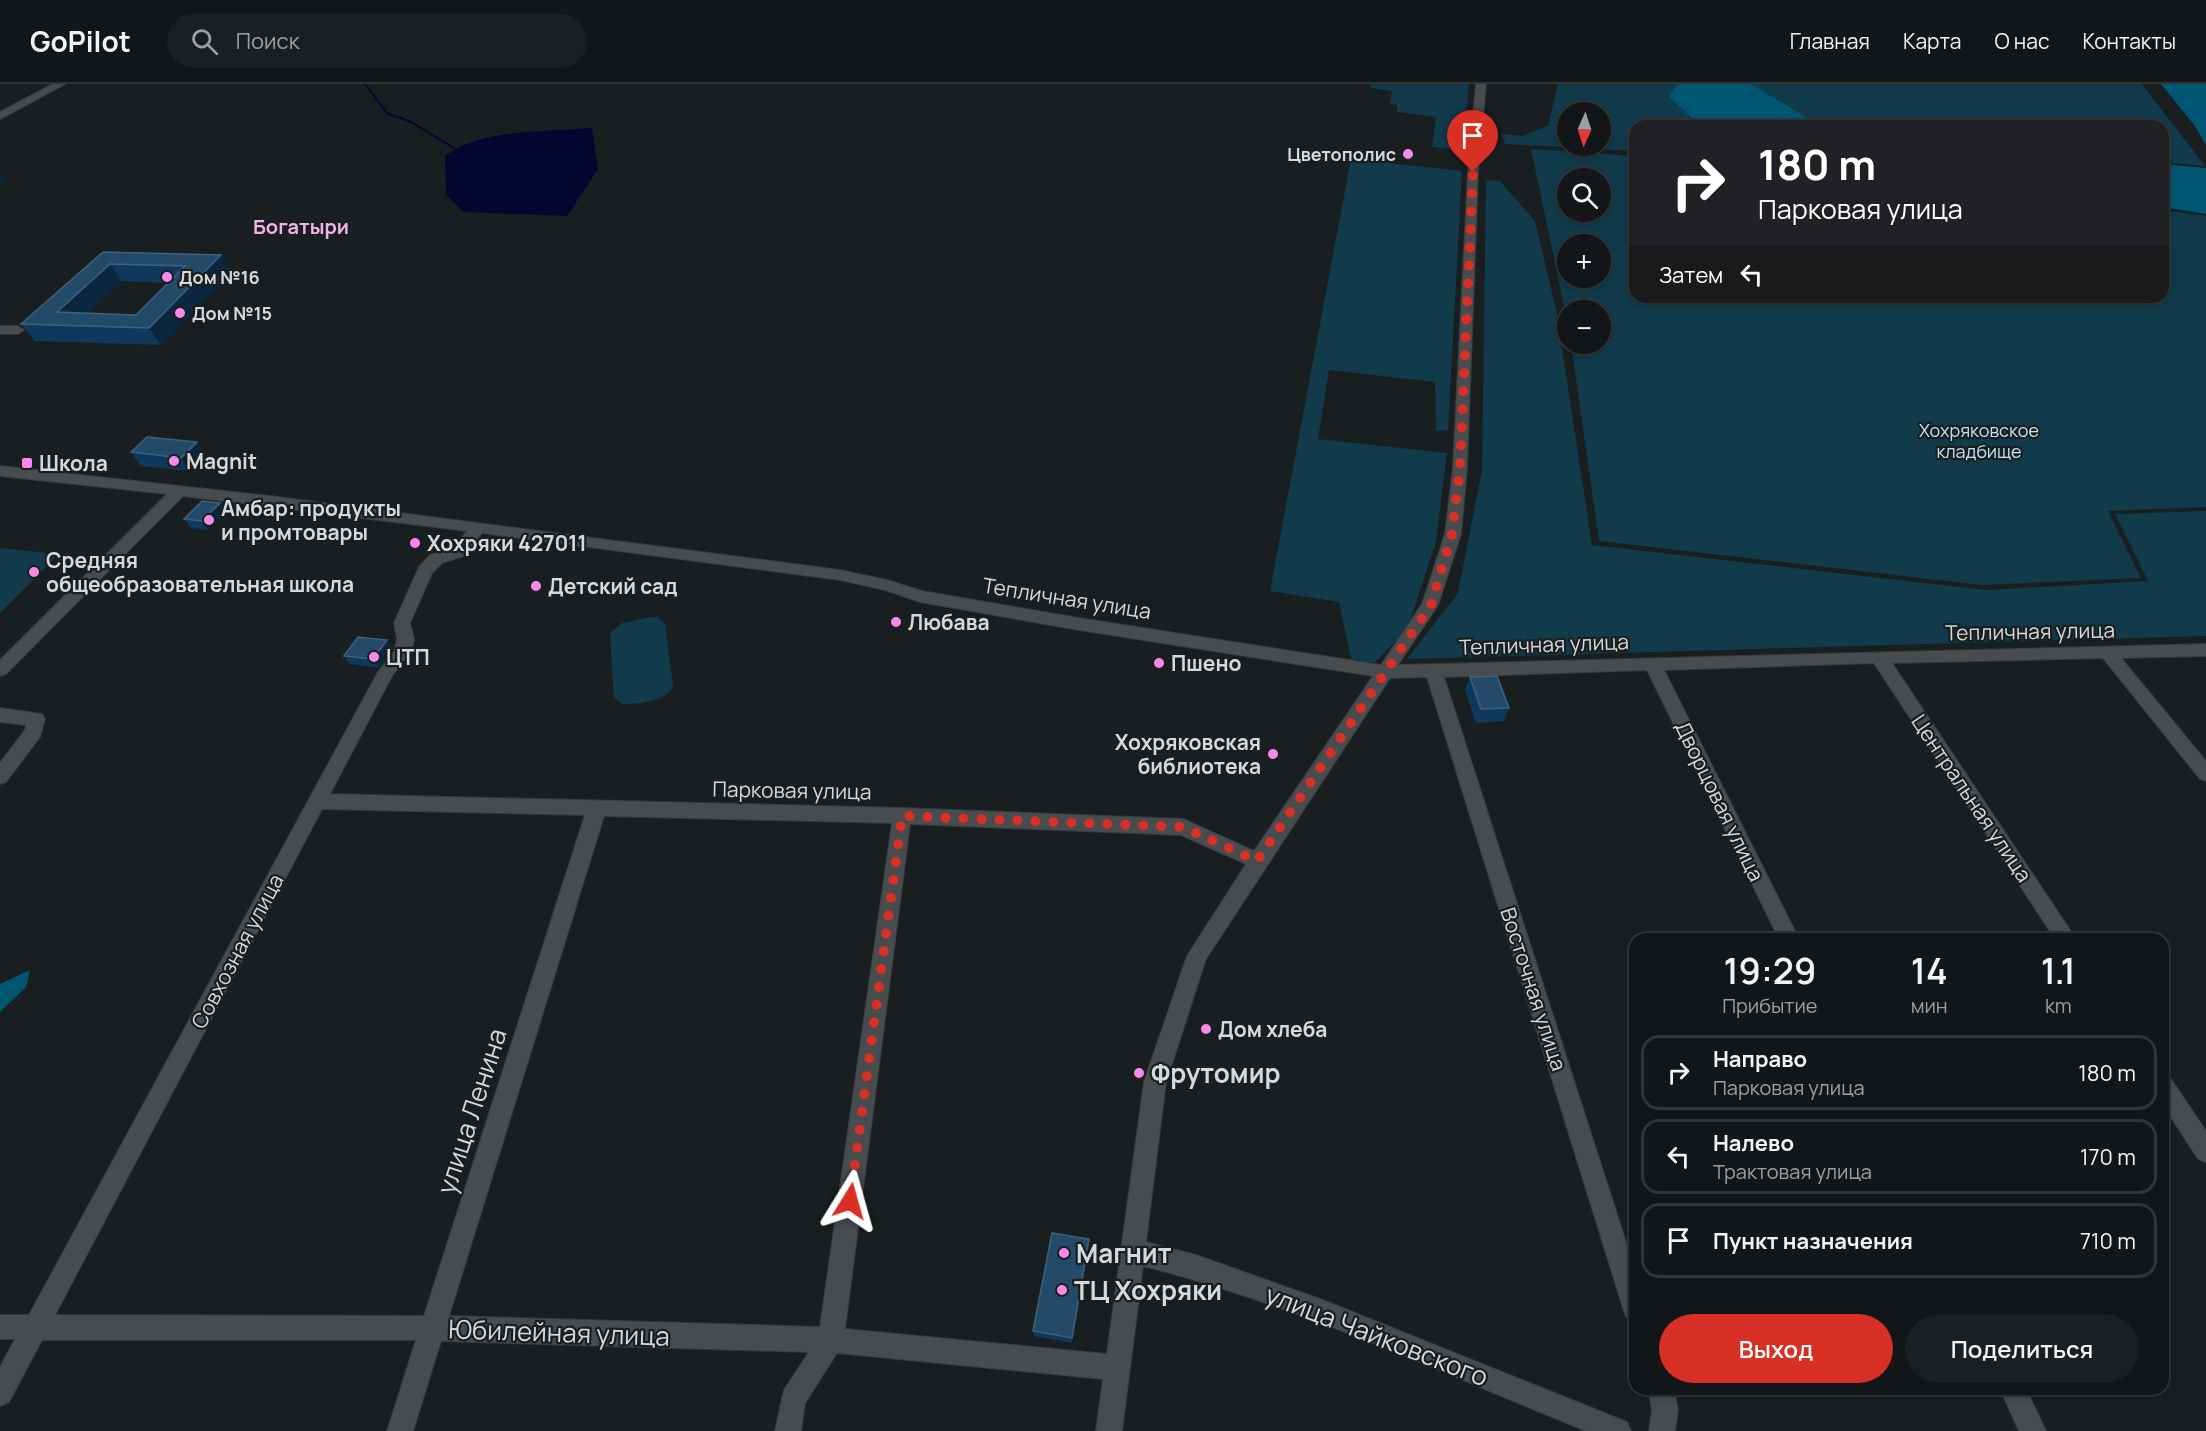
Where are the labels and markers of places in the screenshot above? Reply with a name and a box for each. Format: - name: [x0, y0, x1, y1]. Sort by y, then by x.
- pin: [1447, 110, 1498, 172]
- place label: Цветополис: [1287, 142, 1396, 166]
- marker: Цветополис: [1401, 147, 1415, 161]
- place label: Дом №16: [179, 265, 260, 289]
- marker: Дом №16: [160, 270, 174, 284]
- place label: Дом №15: [192, 301, 272, 325]
- marker: Дом №15: [173, 306, 187, 320]
- place label: Magnit: [186, 447, 257, 475]
- place label: Школа: [39, 449, 108, 477]
- marker: Magnit: [167, 454, 181, 468]
- marker: Школа: [20, 456, 34, 470]
- place label: Амбар: продукты и промтовары: [221, 494, 401, 546]
- marker: Амбар: продукты и промтовары: [202, 513, 216, 527]
- place label: Хохряки 427011: [427, 529, 587, 557]
- marker: Хохряки 427011: [408, 536, 422, 550]
- place label: Средняя общеобразовательная школа: [46, 546, 354, 598]
- marker: Средняя общеобразовательная школа: [27, 565, 41, 579]
- place label: Детский сад: [548, 572, 677, 600]
- marker: Детский сад: [529, 579, 543, 593]
- place label: Любава: [908, 608, 990, 636]
- marker: Любава: [889, 615, 903, 629]
- place label: ЦТП: [386, 643, 430, 671]
- place label: Пшено: [1171, 649, 1242, 677]
- marker: ЦТП: [367, 650, 381, 664]
- marker: Пшено: [1152, 656, 1166, 670]
- place label: Хохряковская библиотека: [1115, 728, 1261, 780]
- marker: Хохряковская библиотека: [1266, 747, 1280, 761]
- place label: Дом хлеба: [1218, 1015, 1327, 1043]
- marker: Дом хлеба: [1199, 1022, 1213, 1036]
- place label: Фрутомир: [1151, 1055, 1281, 1091]
- marker: Фрутомир: [1132, 1066, 1146, 1080]
- place label: Магнит: [1076, 1235, 1172, 1271]
- marker: Магнит: [1057, 1246, 1071, 1260]
- place label: ТЦ Хохряки: [1074, 1272, 1222, 1308]
- marker: ТЦ Хохряки: [1055, 1283, 1069, 1297]

